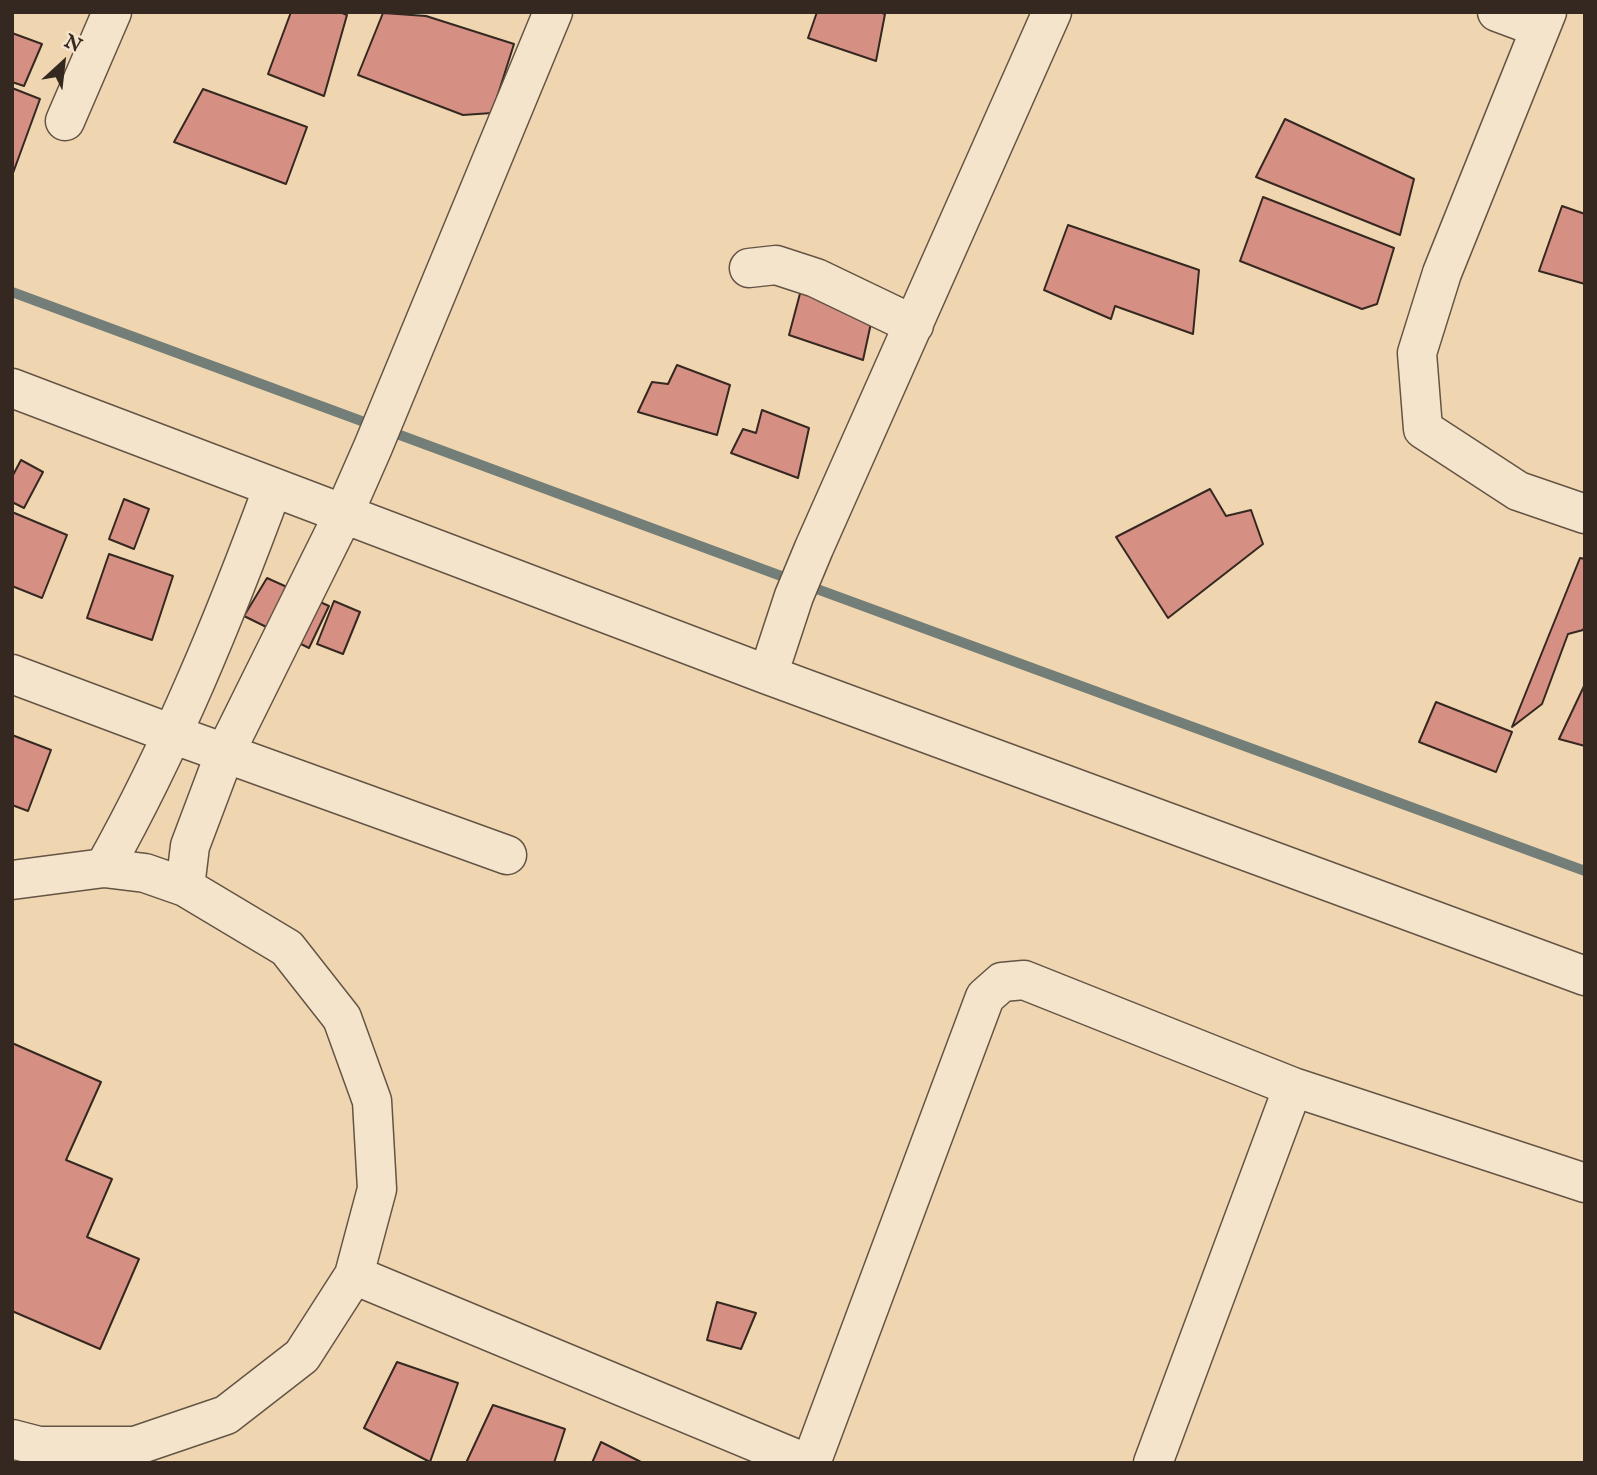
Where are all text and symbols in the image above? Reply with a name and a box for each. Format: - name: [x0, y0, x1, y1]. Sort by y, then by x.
- north arrow: [28, 28, 98, 98]
- text: N: [60, 30, 85, 59]

